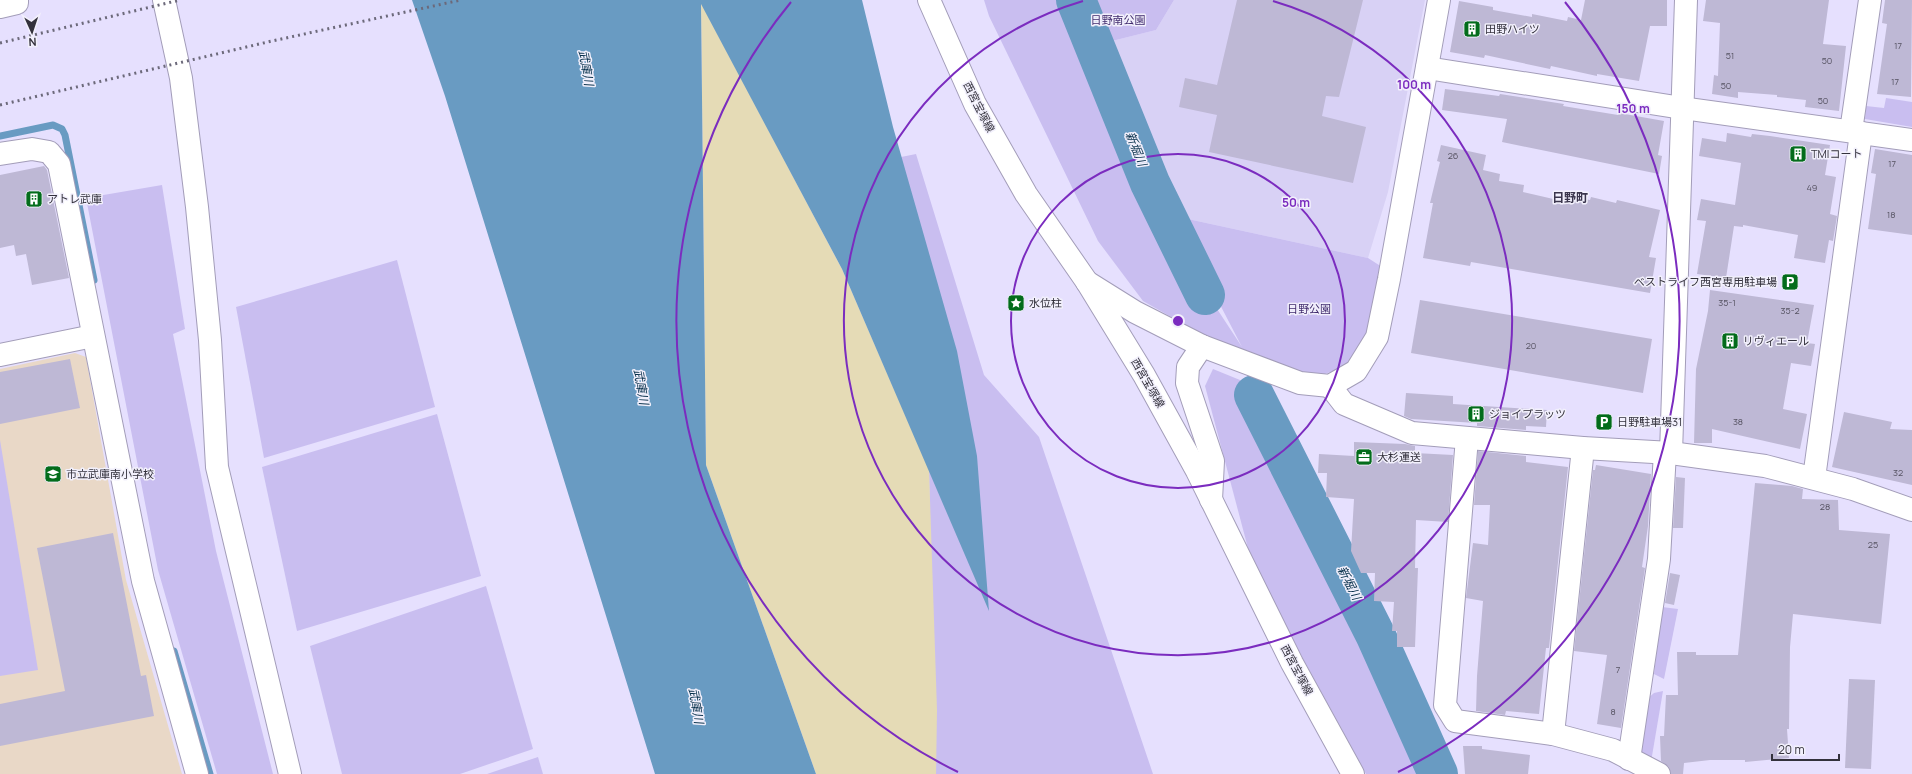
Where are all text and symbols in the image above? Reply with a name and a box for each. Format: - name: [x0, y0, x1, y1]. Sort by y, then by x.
- north arrow: [12, 12, 52, 52]
- park label: 日野南公園: [1091, 12, 1146, 27]
- building icon: 田野ハイツ: [1462, 19, 1482, 39]
- place label: 田野ハイツ: [1485, 21, 1540, 36]
- text: N: [28, 35, 37, 50]
- house number: 17: [1894, 39, 1902, 52]
- water label: 武庫川: [575, 49, 598, 89]
- house number: 51: [1726, 49, 1734, 62]
- house number: 50: [1822, 54, 1832, 67]
- house number: 17: [1891, 75, 1899, 88]
- text: 100 m: [1397, 76, 1431, 93]
- street label: 西宮宝塚線: [960, 79, 999, 135]
- house number: 50: [1721, 79, 1731, 92]
- house number: 50: [1818, 94, 1828, 107]
- text: 150 m: [1616, 100, 1650, 117]
- water label: 新堀川: [1122, 129, 1152, 171]
- building icon: TMIコート: [1788, 144, 1808, 164]
- place label: TMIコート: [1811, 146, 1862, 161]
- house number: 26: [1448, 149, 1459, 162]
- house number: 17: [1888, 157, 1896, 170]
- house number: 49: [1807, 181, 1817, 194]
- building icon: アトレ武庫: [24, 189, 44, 209]
- district label: 日野町: [1552, 189, 1588, 206]
- place label: アトレ武庫: [47, 191, 102, 206]
- text: 50 m: [1282, 194, 1310, 211]
- house number: 18: [1887, 208, 1895, 221]
- parking icon: ベストライフ西宮専用駐車場: [1780, 272, 1800, 292]
- place label: ベストライフ西宮専用駐車場: [1634, 274, 1777, 289]
- place icon: 水位柱: [1006, 293, 1026, 313]
- place label: 水位柱: [1029, 295, 1062, 310]
- house number: 35-1: [1718, 296, 1736, 309]
- park label: 日野公園: [1287, 301, 1331, 316]
- house number: 35-2: [1780, 304, 1800, 317]
- centre of rings: [1171, 314, 1185, 328]
- building icon: リヴィエール: [1720, 331, 1740, 351]
- place label: リヴィエール: [1743, 333, 1809, 348]
- house number: 20: [1526, 339, 1536, 352]
- street label: 西宮宝塚線: [1128, 355, 1169, 410]
- water label: 武庫川: [630, 368, 653, 408]
- building icon: ジョイプラッツ: [1466, 404, 1486, 424]
- place label: ジョイプラッツ: [1489, 406, 1566, 421]
- parking icon: 日野駐車場31: [1594, 412, 1614, 432]
- place label: 日野駐車場31: [1617, 414, 1682, 429]
- house number: 38: [1733, 415, 1743, 428]
- office icon: 大杉運送: [1354, 447, 1374, 467]
- place label: 大杉運送: [1377, 449, 1421, 464]
- school or university icon: 市立武庫南小学校: [43, 464, 63, 484]
- place label: 市立武庫南小学校: [66, 466, 154, 481]
- house number: 32: [1893, 466, 1903, 479]
- house number: 28: [1820, 500, 1830, 513]
- house number: 25: [1868, 538, 1878, 551]
- water label: 新堀川: [1334, 563, 1366, 604]
- street label: 西宮宝塚線: [1278, 642, 1317, 698]
- house number: 7: [1616, 663, 1621, 676]
- water label: 武庫川: [685, 687, 708, 727]
- house number: 8: [1610, 705, 1616, 718]
- scale bar: [1772, 736, 1839, 762]
- text: 20 m: [1778, 741, 1805, 758]

